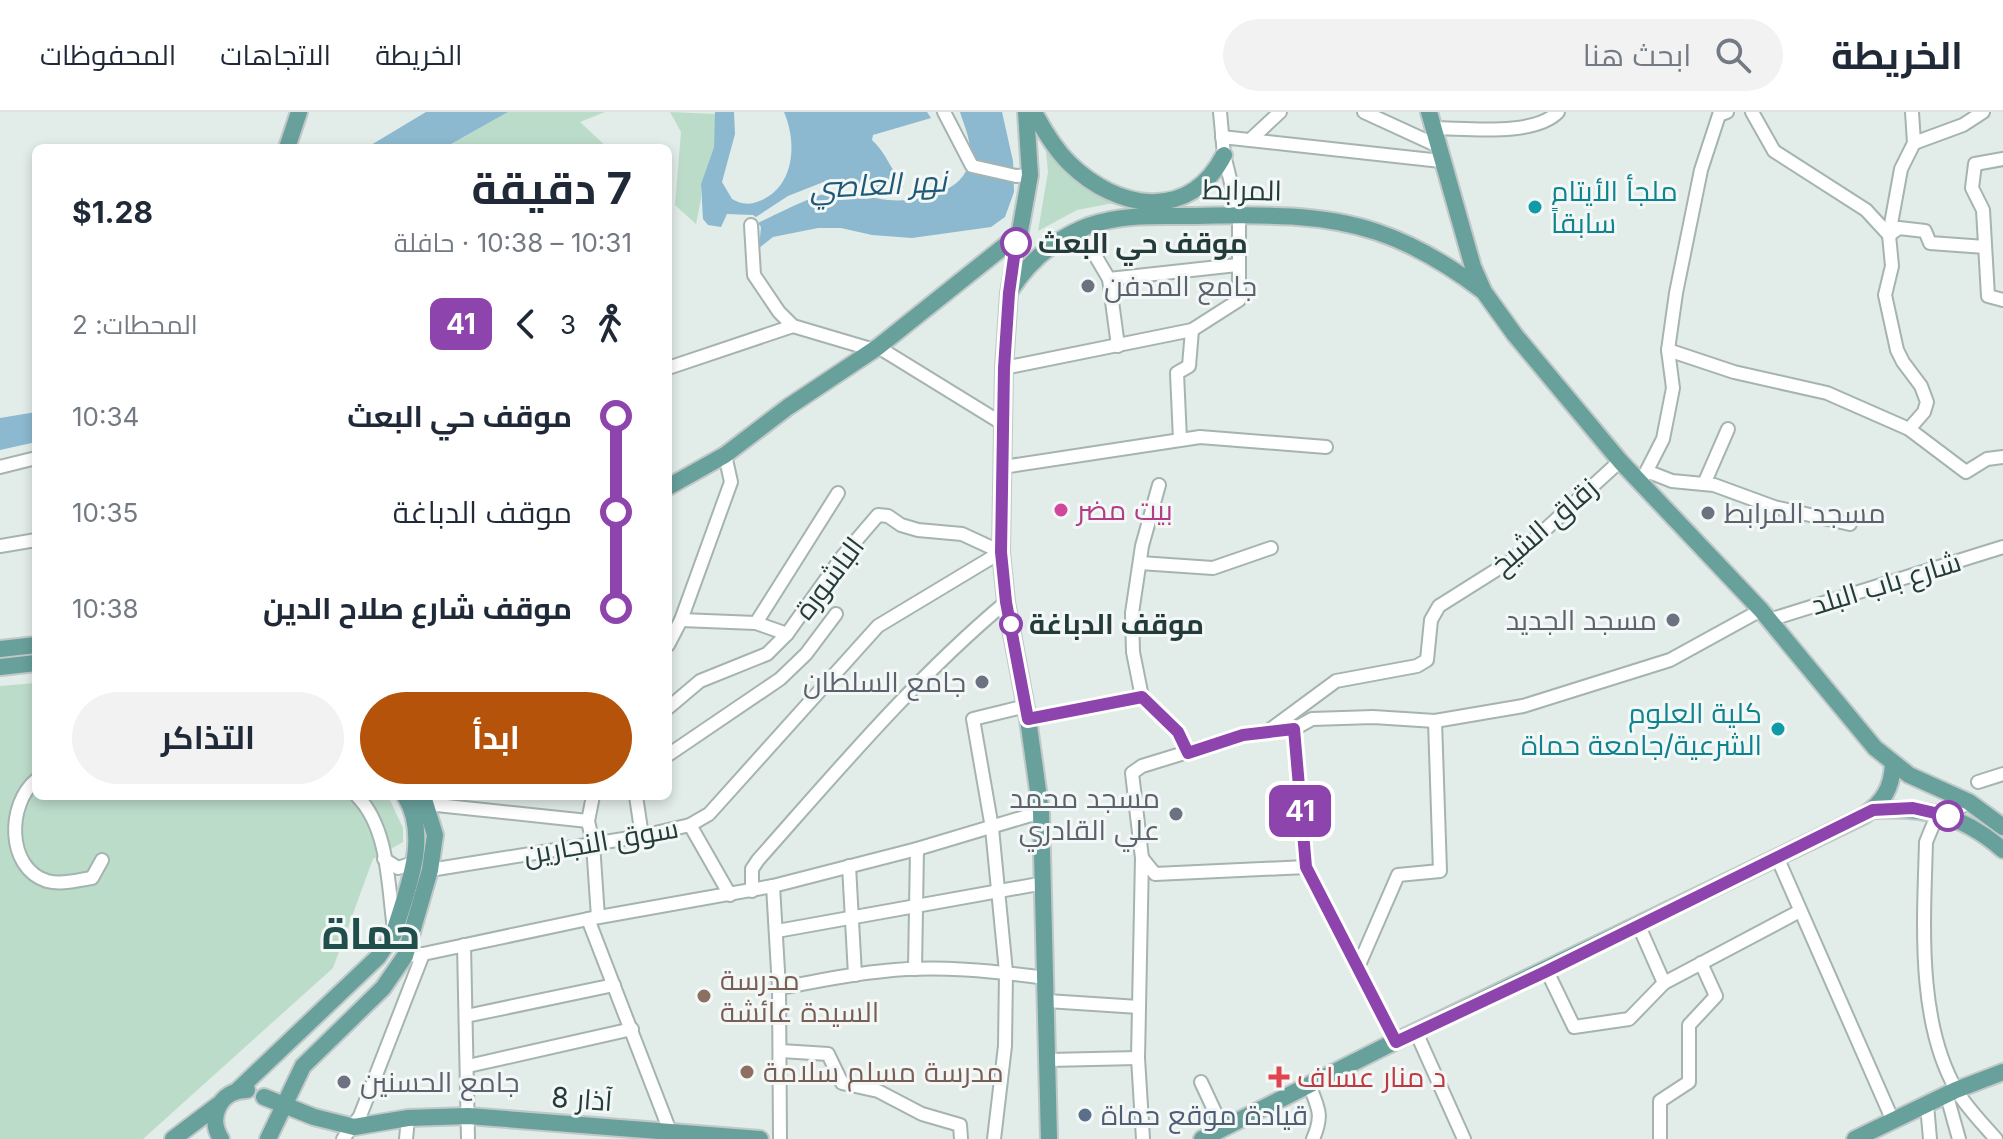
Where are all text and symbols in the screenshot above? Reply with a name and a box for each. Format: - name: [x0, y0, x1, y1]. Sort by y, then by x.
- search box: [1223, 19, 1783, 91]
- text: الخريطة: [1831, 32, 1963, 78]
- icon: search: [1711, 33, 1755, 77]
- text: ابحث هنا: [1583, 37, 1691, 73]
- text: المحفوظات: [40, 38, 176, 72]
- text: الاتجاهات: [220, 38, 331, 72]
- text: الخريطة: [375, 38, 463, 72]
- text: 7 دقيقة: [472, 161, 632, 215]
- water label: نهر العاصي: [809, 162, 951, 211]
- street label: المرابط: [1202, 172, 1282, 208]
- place label: ملجأ الأيتام سابقاً: [1551, 174, 1678, 240]
- text: $1.28: [72, 194, 153, 230]
- marker: ملجأ الأيتام سابقاً: [1526, 198, 1544, 216]
- place label: موقف حي البعث: [1038, 226, 1248, 266]
- text: 10:31 – 10:38 · حافلة: [394, 227, 632, 258]
- marker: موقف حي البعث: [1001, 228, 1031, 258]
- place label: جامع المدفن: [1104, 269, 1257, 305]
- marker: جامع المدفن: [1079, 277, 1097, 295]
- icon: back: [504, 302, 548, 346]
- icon: walk: [588, 302, 632, 346]
- text: 41: [446, 307, 476, 341]
- text: المحطات: 2: [72, 309, 198, 340]
- text: 3: [560, 309, 576, 340]
- text: موقف حي البعث: [347, 398, 572, 434]
- text: 10:34: [72, 401, 139, 432]
- street label: زقاق الشيخ: [1484, 471, 1605, 583]
- place label: بيت مضر: [1075, 493, 1173, 527]
- text: موقف الدباغة: [393, 494, 572, 530]
- place label: مسجد المرابط: [1724, 496, 1886, 530]
- text: 10:35: [72, 497, 138, 528]
- marker: بيت مضر: [1052, 501, 1070, 519]
- marker: مسجد المرابط: [1699, 504, 1717, 522]
- street label: الباشورة: [787, 530, 871, 626]
- street label: شارع باب البلد: [1807, 544, 1966, 624]
- text: موقف شارع صلاح الدين: [263, 590, 572, 626]
- text: 10:38: [72, 593, 139, 624]
- place label: مسجد الجديد: [1506, 603, 1657, 637]
- place label: موقف الدباغة: [1029, 607, 1204, 641]
- marker: مسجد الجديد: [1664, 611, 1682, 629]
- marker: موقف الدباغة: [1000, 613, 1022, 635]
- place label: جامع السلطان: [803, 665, 966, 701]
- marker: جامع السلطان: [973, 673, 991, 691]
- button: التذاكر: [72, 692, 344, 784]
- button: ابدأ: [360, 692, 632, 784]
- place label: كلية العلوم الشرعية/جامعة حماة: [1521, 696, 1762, 762]
- marker: كلية العلوم الشرعية/جامعة حماة: [1769, 720, 1787, 738]
- place label: مسجد محمد علي القادري: [1009, 781, 1160, 852]
- line badge: 41: [1264, 785, 1336, 837]
- text: 41: [1285, 794, 1315, 828]
- unlabelled marker: [1933, 801, 1963, 831]
- marker: مسجد محمد علي القادري: [1167, 805, 1185, 823]
- street label: سوق النجارين: [521, 811, 681, 871]
- district label: حماة: [322, 906, 420, 960]
- place label: مدرسة السيدة عائشة: [720, 963, 879, 1029]
- marker: مدرسة السيدة عائشة: [695, 987, 713, 1005]
- place label: مدرسة مسلم سلامة: [763, 1055, 1004, 1092]
- place label: د منار عساف: [1297, 1060, 1446, 1094]
- marker: مدرسة مسلم سلامة: [738, 1063, 756, 1081]
- place label: جامع الحسنين: [360, 1065, 520, 1101]
- marker: د منار عساف: [1268, 1066, 1290, 1088]
- marker: جامع الحسنين: [335, 1073, 353, 1091]
- street label: 8 آذار: [550, 1080, 614, 1118]
- place label: قيادة موقع حماة: [1101, 1098, 1308, 1134]
- marker: قيادة موقع حماة: [1076, 1106, 1094, 1124]

